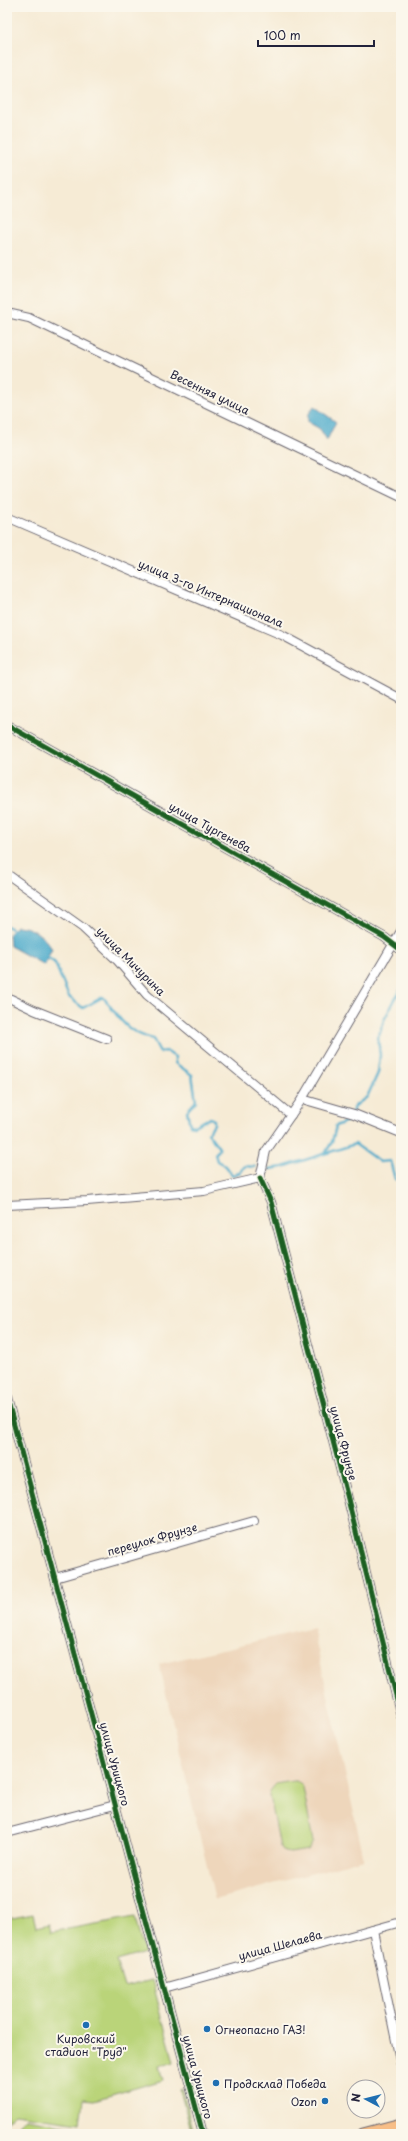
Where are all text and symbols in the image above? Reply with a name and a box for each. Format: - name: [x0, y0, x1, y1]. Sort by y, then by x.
- scale bar: [258, 22, 374, 48]
- text: 100 m: [264, 26, 301, 44]
- street label: Весенняя улица: [167, 365, 253, 419]
- street label: улица 3-го Интернационала: [136, 555, 286, 631]
- street label: улица Тургенева: [166, 797, 254, 857]
- street label: улица Мичурина: [93, 923, 169, 999]
- street label: улица Фрунзе: [326, 1404, 362, 1483]
- street label: переулок Фрунзе: [105, 1518, 199, 1560]
- street label: улица Урицкого: [96, 1720, 134, 1808]
- street label: улица Шелаева: [236, 1926, 324, 1964]
- marker: Кировский стадион "Труд": [81, 2020, 91, 2030]
- place label: Огнеопасно ГАЗ!: [215, 2021, 306, 2038]
- marker: Огнеопасно ГАЗ!: [202, 2024, 212, 2034]
- place label: Кировский стадион "Труд": [45, 2030, 127, 2060]
- street label: улица Урицкого: [179, 2033, 217, 2121]
- place label: Продсклад Победа: [224, 2075, 326, 2092]
- marker: Продсклад Победа: [211, 2078, 221, 2088]
- north arrow: [346, 2079, 386, 2119]
- text: N: [347, 2092, 365, 2103]
- place label: Ozon: [291, 2093, 317, 2110]
- marker: Ozon: [320, 2096, 330, 2106]

